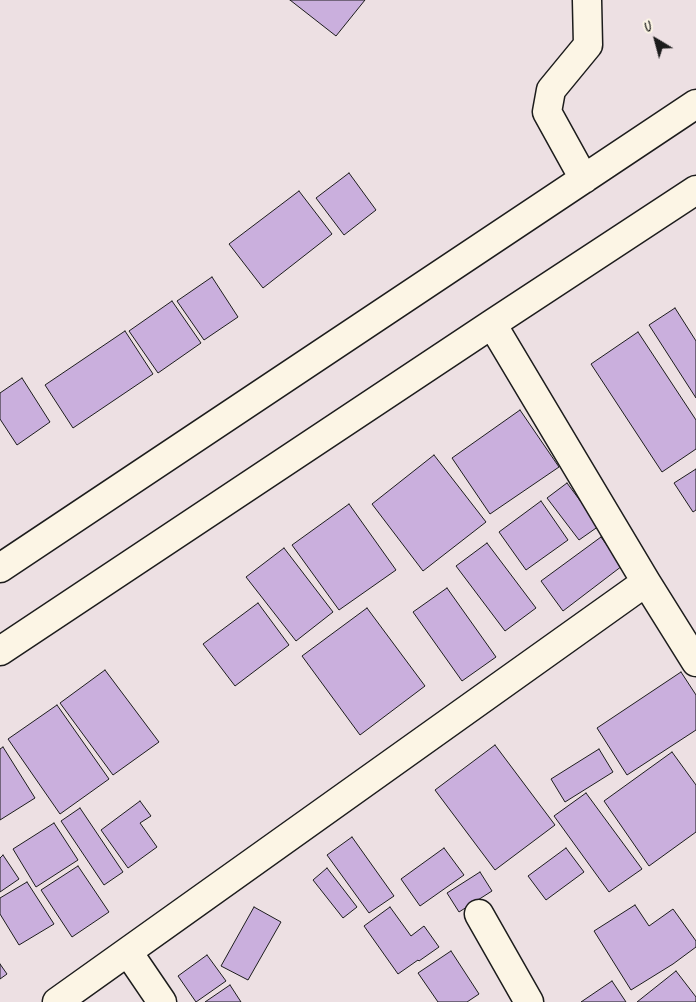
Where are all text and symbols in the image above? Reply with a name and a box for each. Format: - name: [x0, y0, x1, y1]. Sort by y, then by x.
- north arrow: [631, 15, 681, 65]
- text: U: [639, 19, 654, 36]

